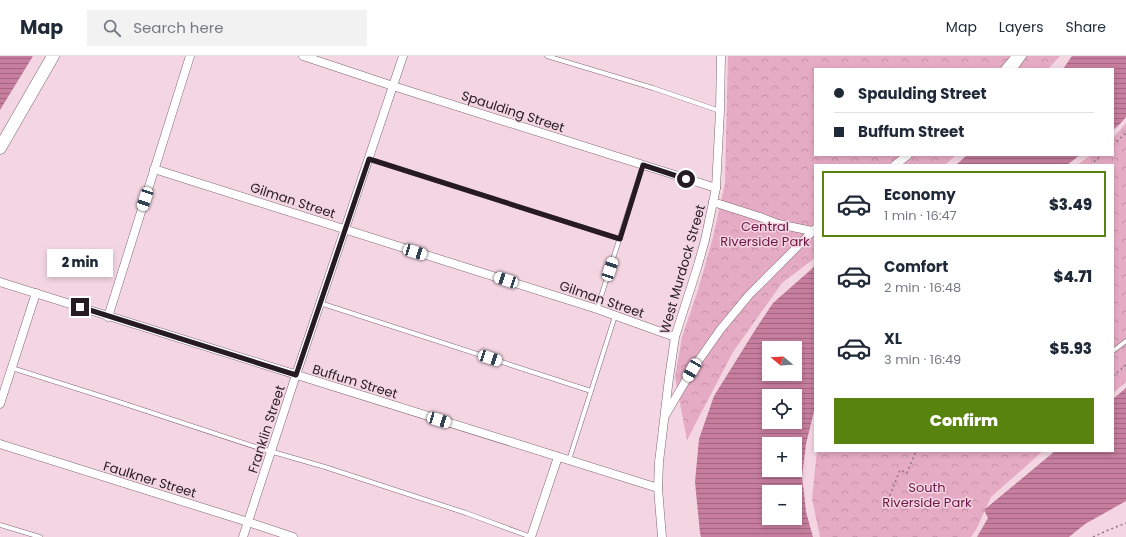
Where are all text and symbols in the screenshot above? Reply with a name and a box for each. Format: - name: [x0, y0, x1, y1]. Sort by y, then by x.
- search box: [87, 10, 367, 46]
- text: Map: [20, 14, 63, 41]
- icon: search: [101, 17, 123, 39]
- text: Search here: [133, 17, 224, 38]
- text: Map: [946, 17, 977, 37]
- text: Layers: [999, 17, 1043, 37]
- text: Share: [1065, 17, 1106, 37]
- text: Spaulding Street: [858, 83, 987, 104]
- street label: Spaulding Street: [459, 86, 567, 137]
- text: Buffum Street: [858, 121, 964, 142]
- route start: [677, 170, 695, 188]
- street label: Gilman Street: [248, 178, 338, 223]
- text: Economy: [884, 184, 956, 205]
- car: [136, 186, 154, 212]
- icon: car: [836, 186, 872, 222]
- text: $3.49: [1049, 194, 1092, 215]
- street label: West Murdock Street: [655, 202, 710, 336]
- text: 1 min · 16:47: [884, 206, 957, 225]
- park label: Central Riverside Park: [720, 217, 810, 251]
- car: [402, 243, 428, 261]
- callout: 2 min: [47, 249, 113, 277]
- text: 2 min: [62, 253, 98, 272]
- car: [601, 256, 619, 282]
- text: Comfort: [884, 256, 948, 277]
- icon: car: [836, 258, 872, 294]
- text: $4.71: [1054, 266, 1092, 287]
- car: [493, 271, 519, 289]
- street label: Gilman Street: [557, 276, 647, 323]
- text: 2 min · 16:48: [884, 278, 961, 297]
- route end: [71, 298, 89, 316]
- text: XL: [884, 328, 902, 349]
- icon: car: [836, 330, 872, 366]
- text: $5.93: [1050, 338, 1092, 359]
- north arrow: [762, 341, 802, 381]
- map controls: [762, 341, 802, 525]
- car: [477, 349, 503, 367]
- text: 3 min · 16:49: [884, 350, 961, 369]
- car: [681, 357, 703, 383]
- street label: Buffum Street: [310, 360, 400, 404]
- street label: Franklin Street: [243, 382, 290, 476]
- button: locate: [762, 389, 802, 429]
- button: Confirm: [834, 398, 1094, 444]
- car: [426, 411, 452, 429]
- button: +: [762, 437, 802, 477]
- street label: Faulkner Street: [101, 456, 199, 503]
- park label: South Riverside Park: [882, 478, 972, 512]
- button: −: [762, 485, 802, 525]

